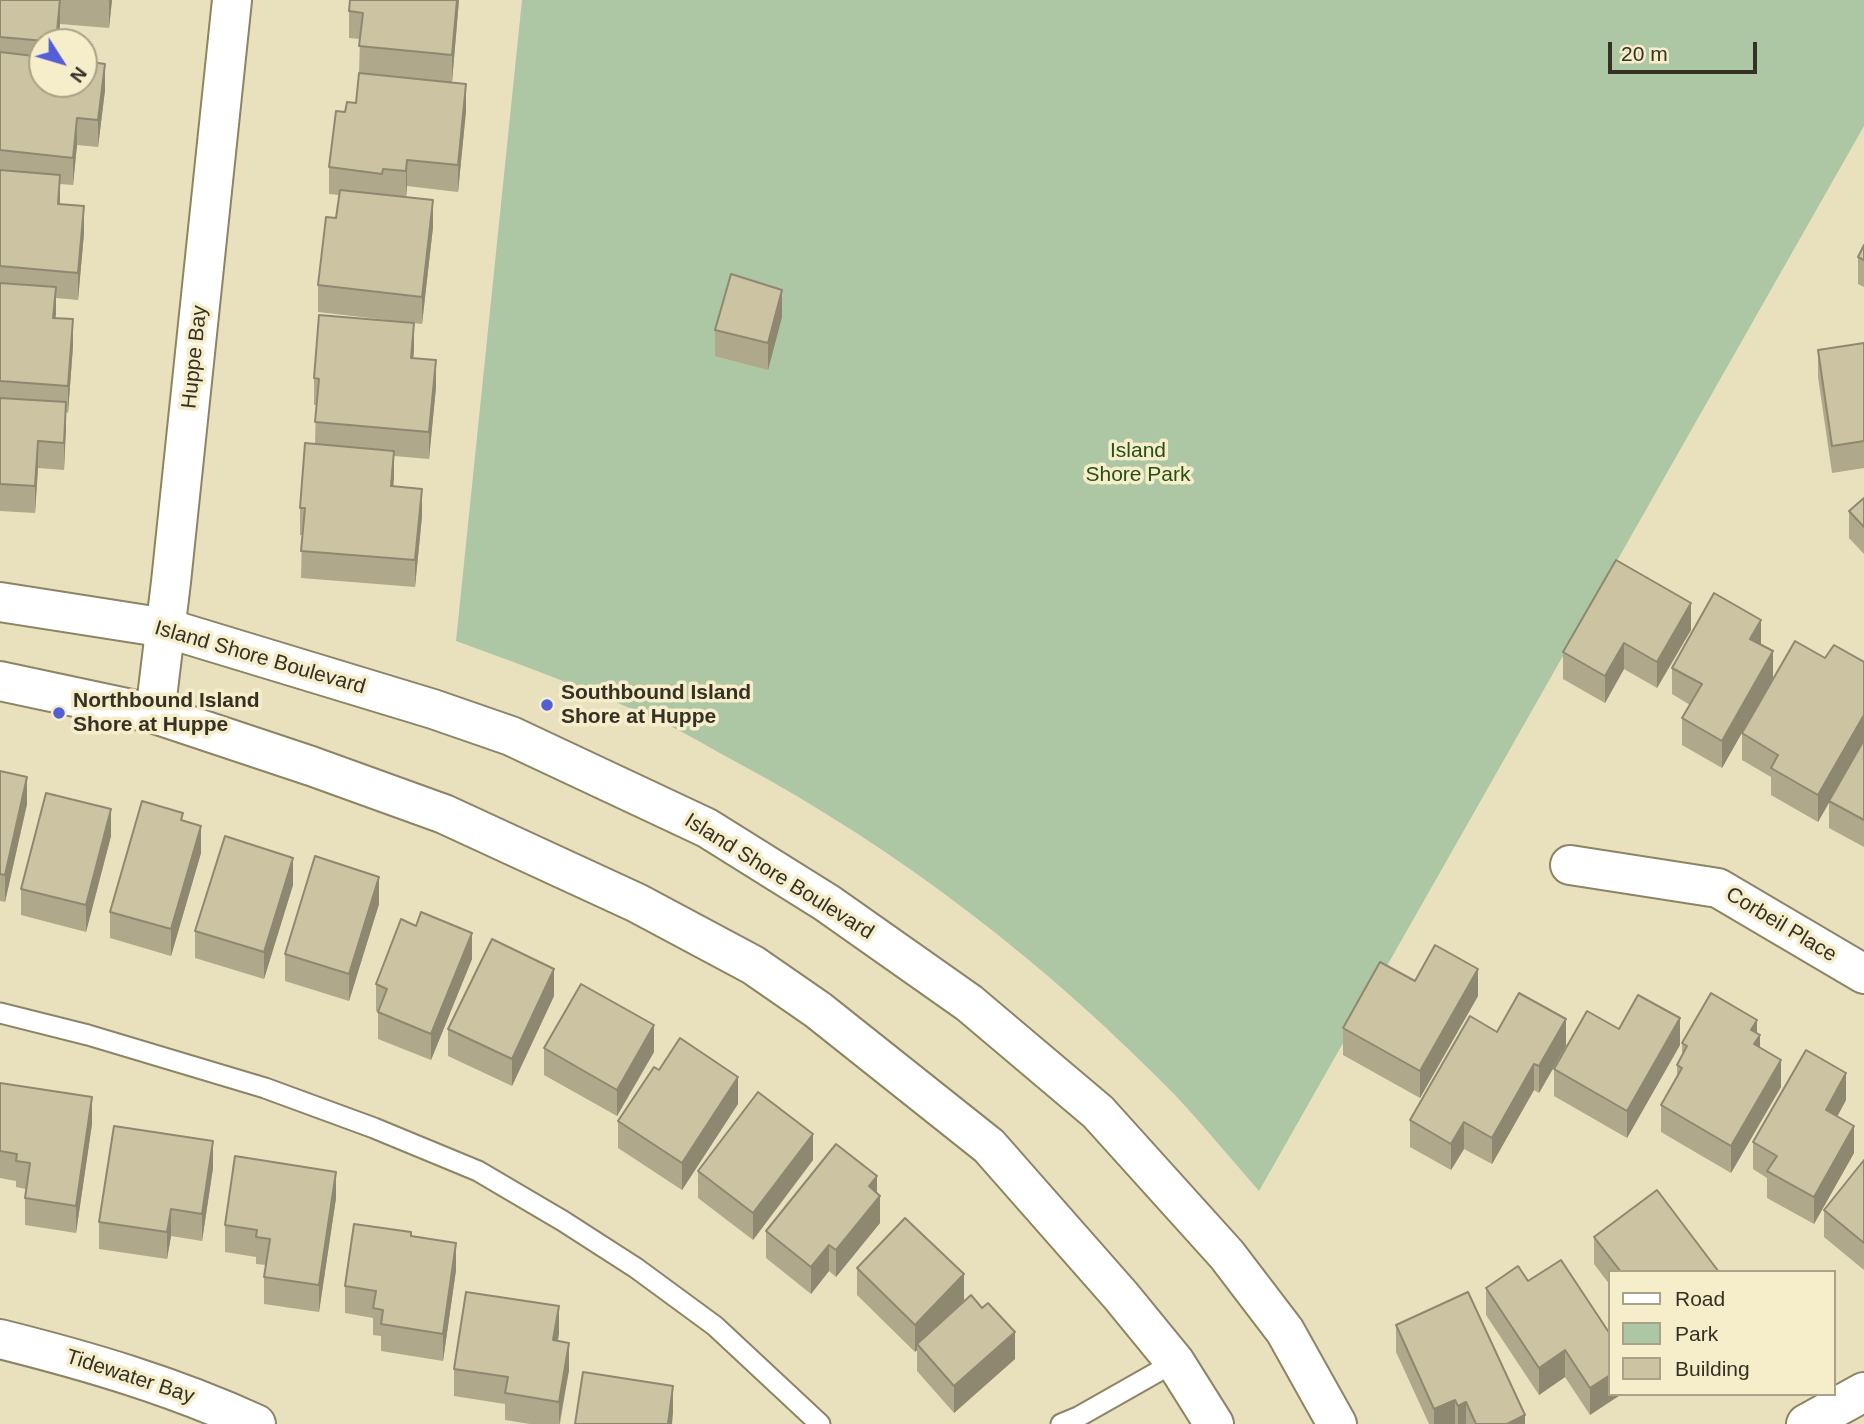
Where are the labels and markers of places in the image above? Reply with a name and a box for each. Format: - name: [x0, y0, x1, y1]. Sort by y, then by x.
- place label: Southbound Island Shore at Huppe: [561, 680, 751, 730]
- place label: Northbound Island Shore at Huppe: [73, 688, 260, 738]
- marker: Southbound Island Shore at Huppe: [539, 697, 555, 713]
- marker: Northbound Island Shore at Huppe: [51, 705, 67, 721]

